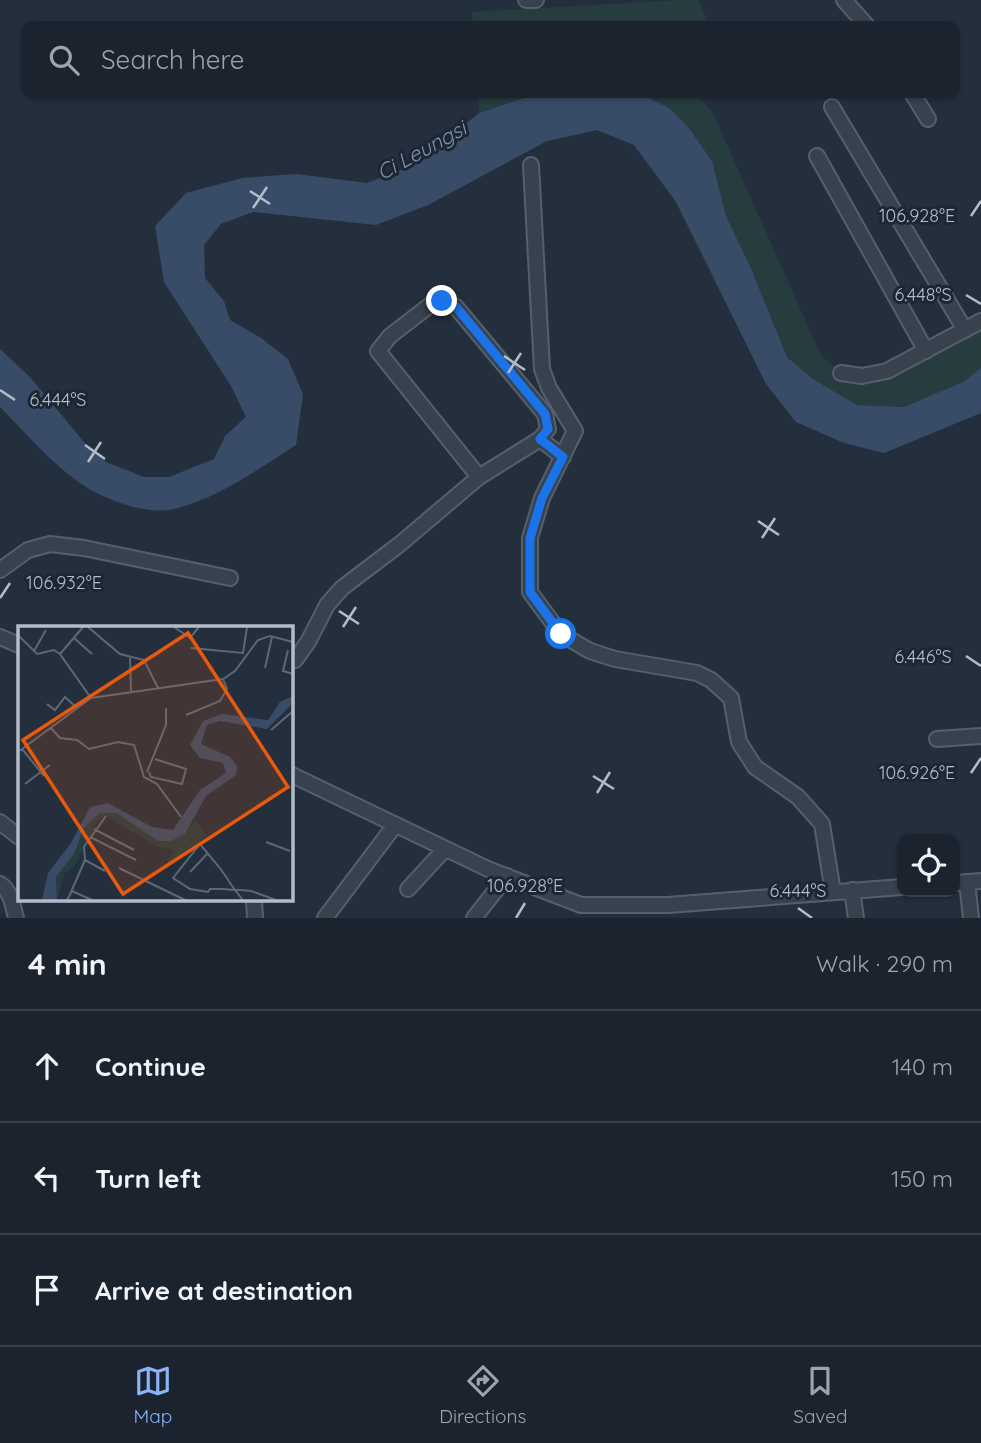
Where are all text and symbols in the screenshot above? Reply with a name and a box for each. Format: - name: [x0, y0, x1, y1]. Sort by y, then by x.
- search box: [21, 21, 960, 98]
- icon: search: [45, 41, 83, 79]
- text: Search here: [101, 43, 245, 76]
- water label: Ci Leungsi: [372, 114, 472, 185]
- text: 106.928°E: [879, 204, 955, 227]
- text: 6.448°S: [894, 283, 952, 306]
- route end: [426, 285, 457, 316]
- text: 6.444°S: [30, 388, 86, 411]
- text: 106.932°E: [26, 571, 102, 594]
- route start: [545, 618, 576, 649]
- inset map: [18, 626, 292, 900]
- text: 6.446°S: [894, 645, 952, 668]
- text: 106.926°E: [879, 761, 955, 784]
- map controls: [897, 834, 960, 897]
- button: locate: [897, 834, 960, 897]
- text: 106.928°E: [487, 874, 563, 897]
- text: 6.444°S: [770, 879, 826, 902]
- text: 4 min: [28, 945, 107, 983]
- text: Walk · 290 m: [816, 949, 953, 978]
- icon: ahead: [28, 1047, 66, 1085]
- text: Continue: [95, 1050, 206, 1083]
- text: 140 m: [892, 1052, 953, 1081]
- icon: left: [28, 1159, 66, 1197]
- text: Turn left: [95, 1162, 202, 1195]
- text: 150 m: [891, 1164, 953, 1193]
- icon: arrive: [28, 1271, 66, 1309]
- text: Arrive at destination: [95, 1274, 353, 1307]
- tab: Map: [134, 1362, 172, 1428]
- tab: Directions: [439, 1362, 526, 1428]
- tab: Saved: [793, 1362, 848, 1428]

